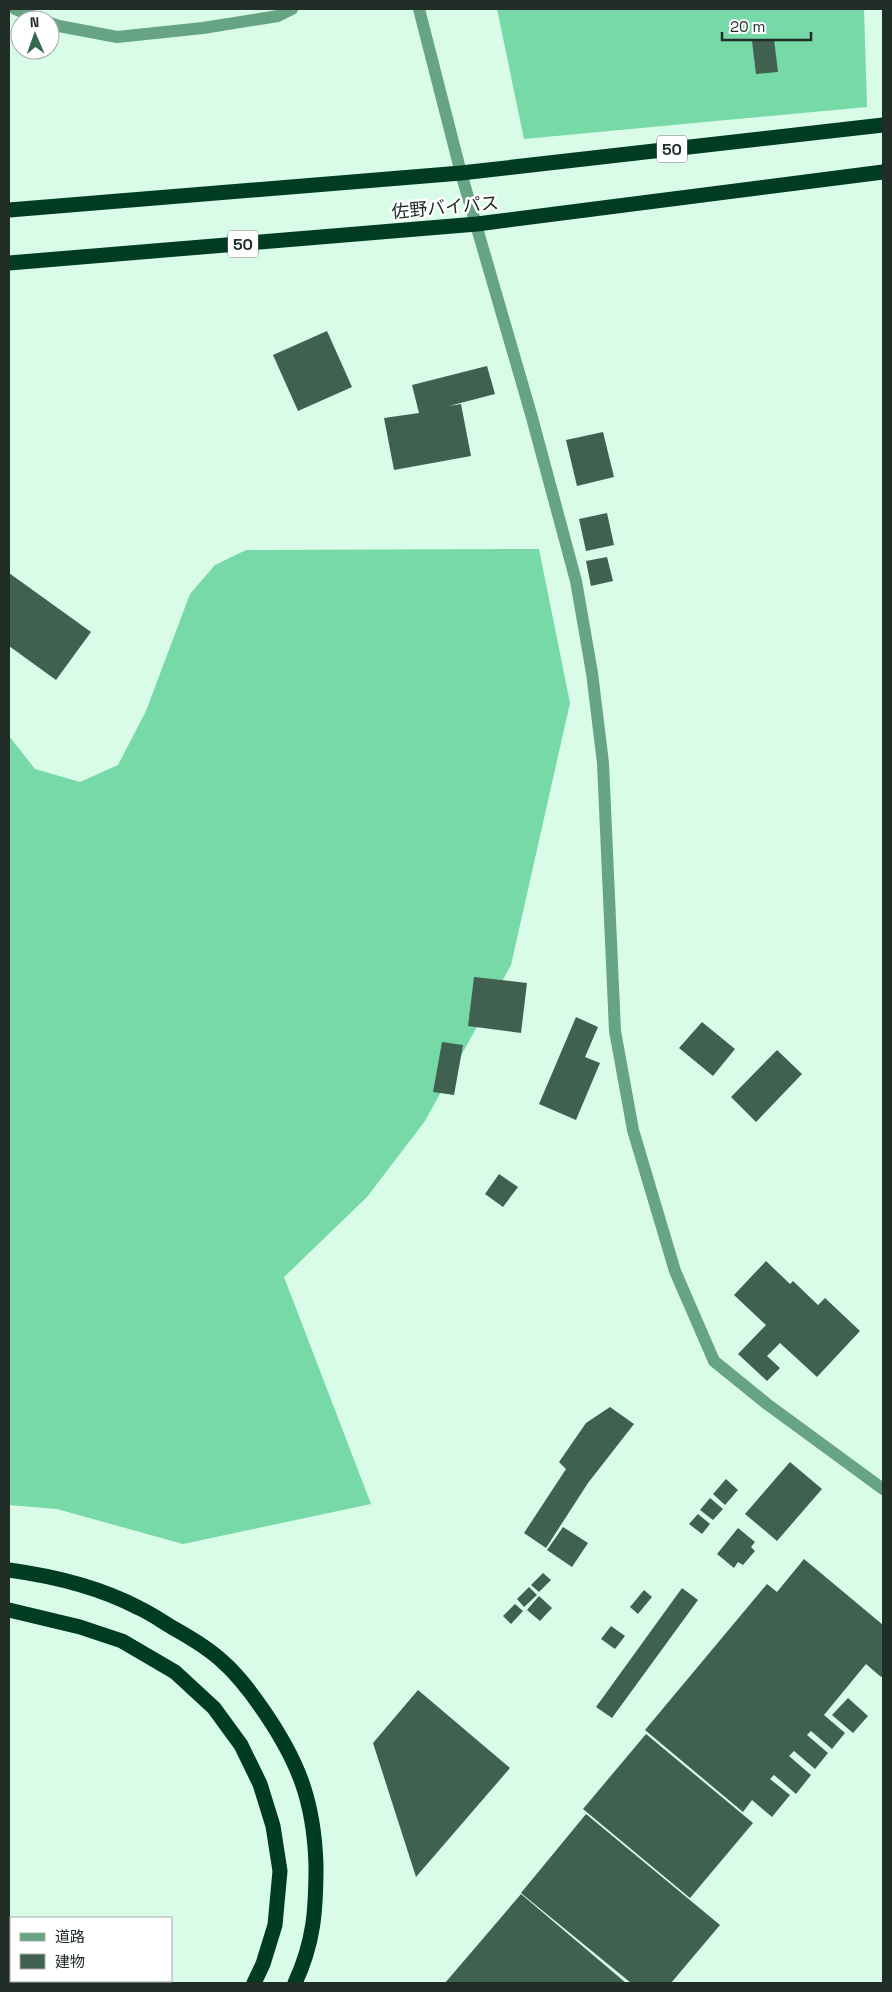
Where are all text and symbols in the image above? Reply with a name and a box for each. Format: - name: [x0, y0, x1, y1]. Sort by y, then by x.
- north arrow: [10, 10, 60, 60]
- scale bar: [722, 10, 811, 42]
- text: N: [30, 13, 40, 31]
- text: 20 m: [730, 17, 765, 36]
- road number: 50: [657, 136, 687, 162]
- street label: 佐野バイパス: [390, 191, 500, 223]
- road number: 50: [228, 230, 258, 258]
- legend: [10, 1917, 172, 1982]
- text: 道路: [55, 1927, 85, 1946]
- text: 建物: [55, 1952, 85, 1971]

